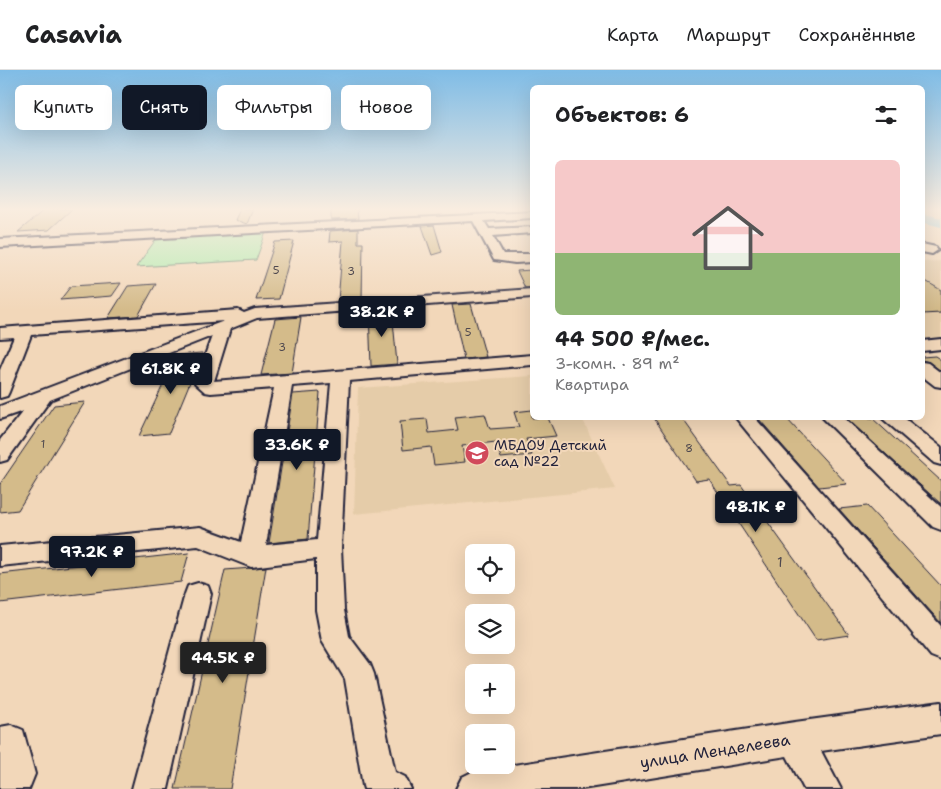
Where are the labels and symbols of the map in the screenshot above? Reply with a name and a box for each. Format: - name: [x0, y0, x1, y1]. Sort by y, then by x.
- house number: 5: [273, 263, 280, 278]
- house number: 3: [347, 264, 355, 279]
- pin: 38.2K ₽: [336, 296, 428, 338]
- house number: 5: [465, 325, 472, 340]
- house number: 3: [278, 340, 286, 355]
- pin: 61.8K ₽: [125, 352, 217, 395]
- pin: 33.6K ₽: [251, 428, 343, 471]
- place label: МБДОУ Детский сад №22: [494, 436, 607, 470]
- house number: 1: [41, 437, 45, 452]
- school or university icon: МБДОУ Детский сад №22: [464, 440, 490, 466]
- house number: 8: [685, 441, 693, 456]
- pin: 48.1K ₽: [710, 490, 802, 533]
- pin: 97.2K ₽: [46, 536, 138, 578]
- house number: 1: [777, 553, 783, 571]
- pin: 44.5K ₽: [177, 642, 269, 684]
- street label: улица Менделеева: [638, 729, 792, 773]

